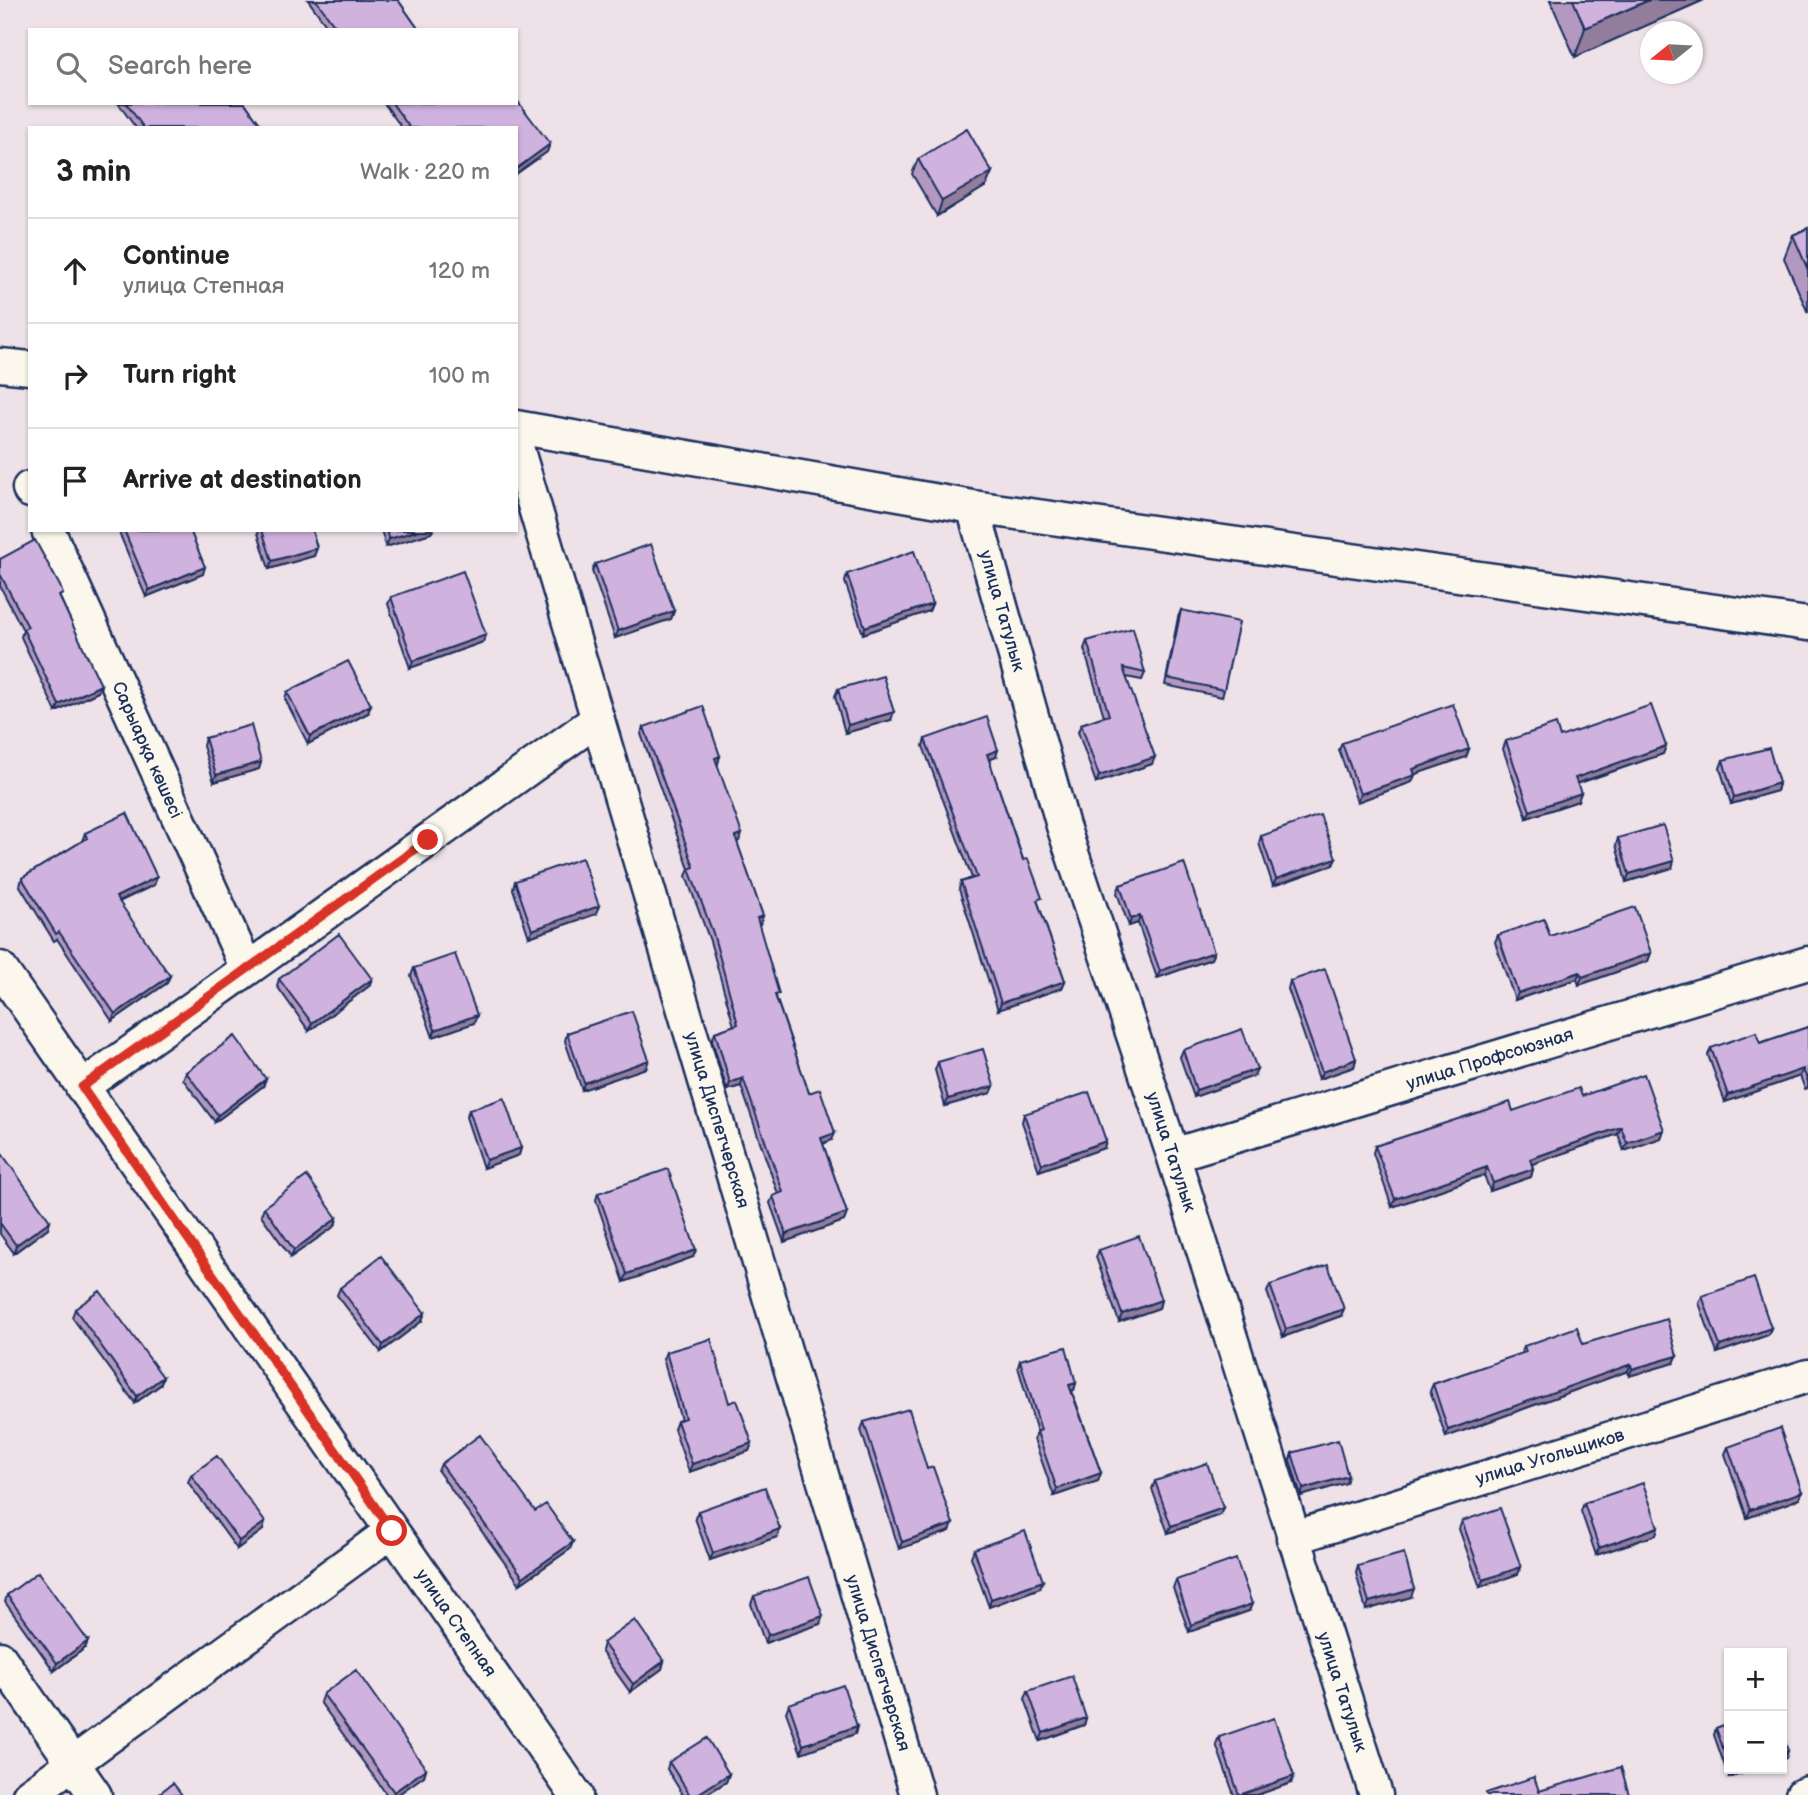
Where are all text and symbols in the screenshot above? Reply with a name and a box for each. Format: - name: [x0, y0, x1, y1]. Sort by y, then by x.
- north arrow: [1640, 21, 1703, 84]
- search box: [28, 28, 518, 105]
- icon: search: [52, 48, 90, 86]
- text: Search here: [108, 51, 252, 82]
- text: 3 min: [56, 154, 131, 190]
- text: Walk · 220 m: [360, 158, 490, 186]
- text: Continue: [123, 241, 230, 272]
- icon: ahead: [56, 252, 94, 290]
- text: 120 m: [429, 257, 490, 285]
- text: улица Степная: [123, 272, 285, 300]
- icon: right: [56, 357, 94, 395]
- text: Turn right: [123, 360, 236, 391]
- text: 100 m: [429, 362, 490, 390]
- icon: arrive: [56, 462, 94, 500]
- text: Arrive at destination: [123, 465, 362, 496]
- street label: улица Татулык: [975, 548, 1029, 674]
- street label: Сарыарқа көшесі: [107, 678, 187, 822]
- route end: [412, 824, 443, 855]
- street label: улица Профсоюзная: [1404, 1024, 1576, 1094]
- street label: улица Диспетчерская: [680, 1029, 754, 1211]
- street label: улица Татулык: [1142, 1089, 1200, 1215]
- street label: улица Угольщиков: [1473, 1424, 1627, 1490]
- route start: [376, 1515, 407, 1546]
- street label: улица Степная: [411, 1565, 501, 1681]
- street label: улица Диспетчерская: [841, 1572, 915, 1754]
- street label: улица Татулык: [1313, 1629, 1371, 1755]
- map controls: [1724, 1648, 1787, 1774]
- button: +: [1724, 1648, 1787, 1711]
- button: −: [1724, 1711, 1787, 1774]

